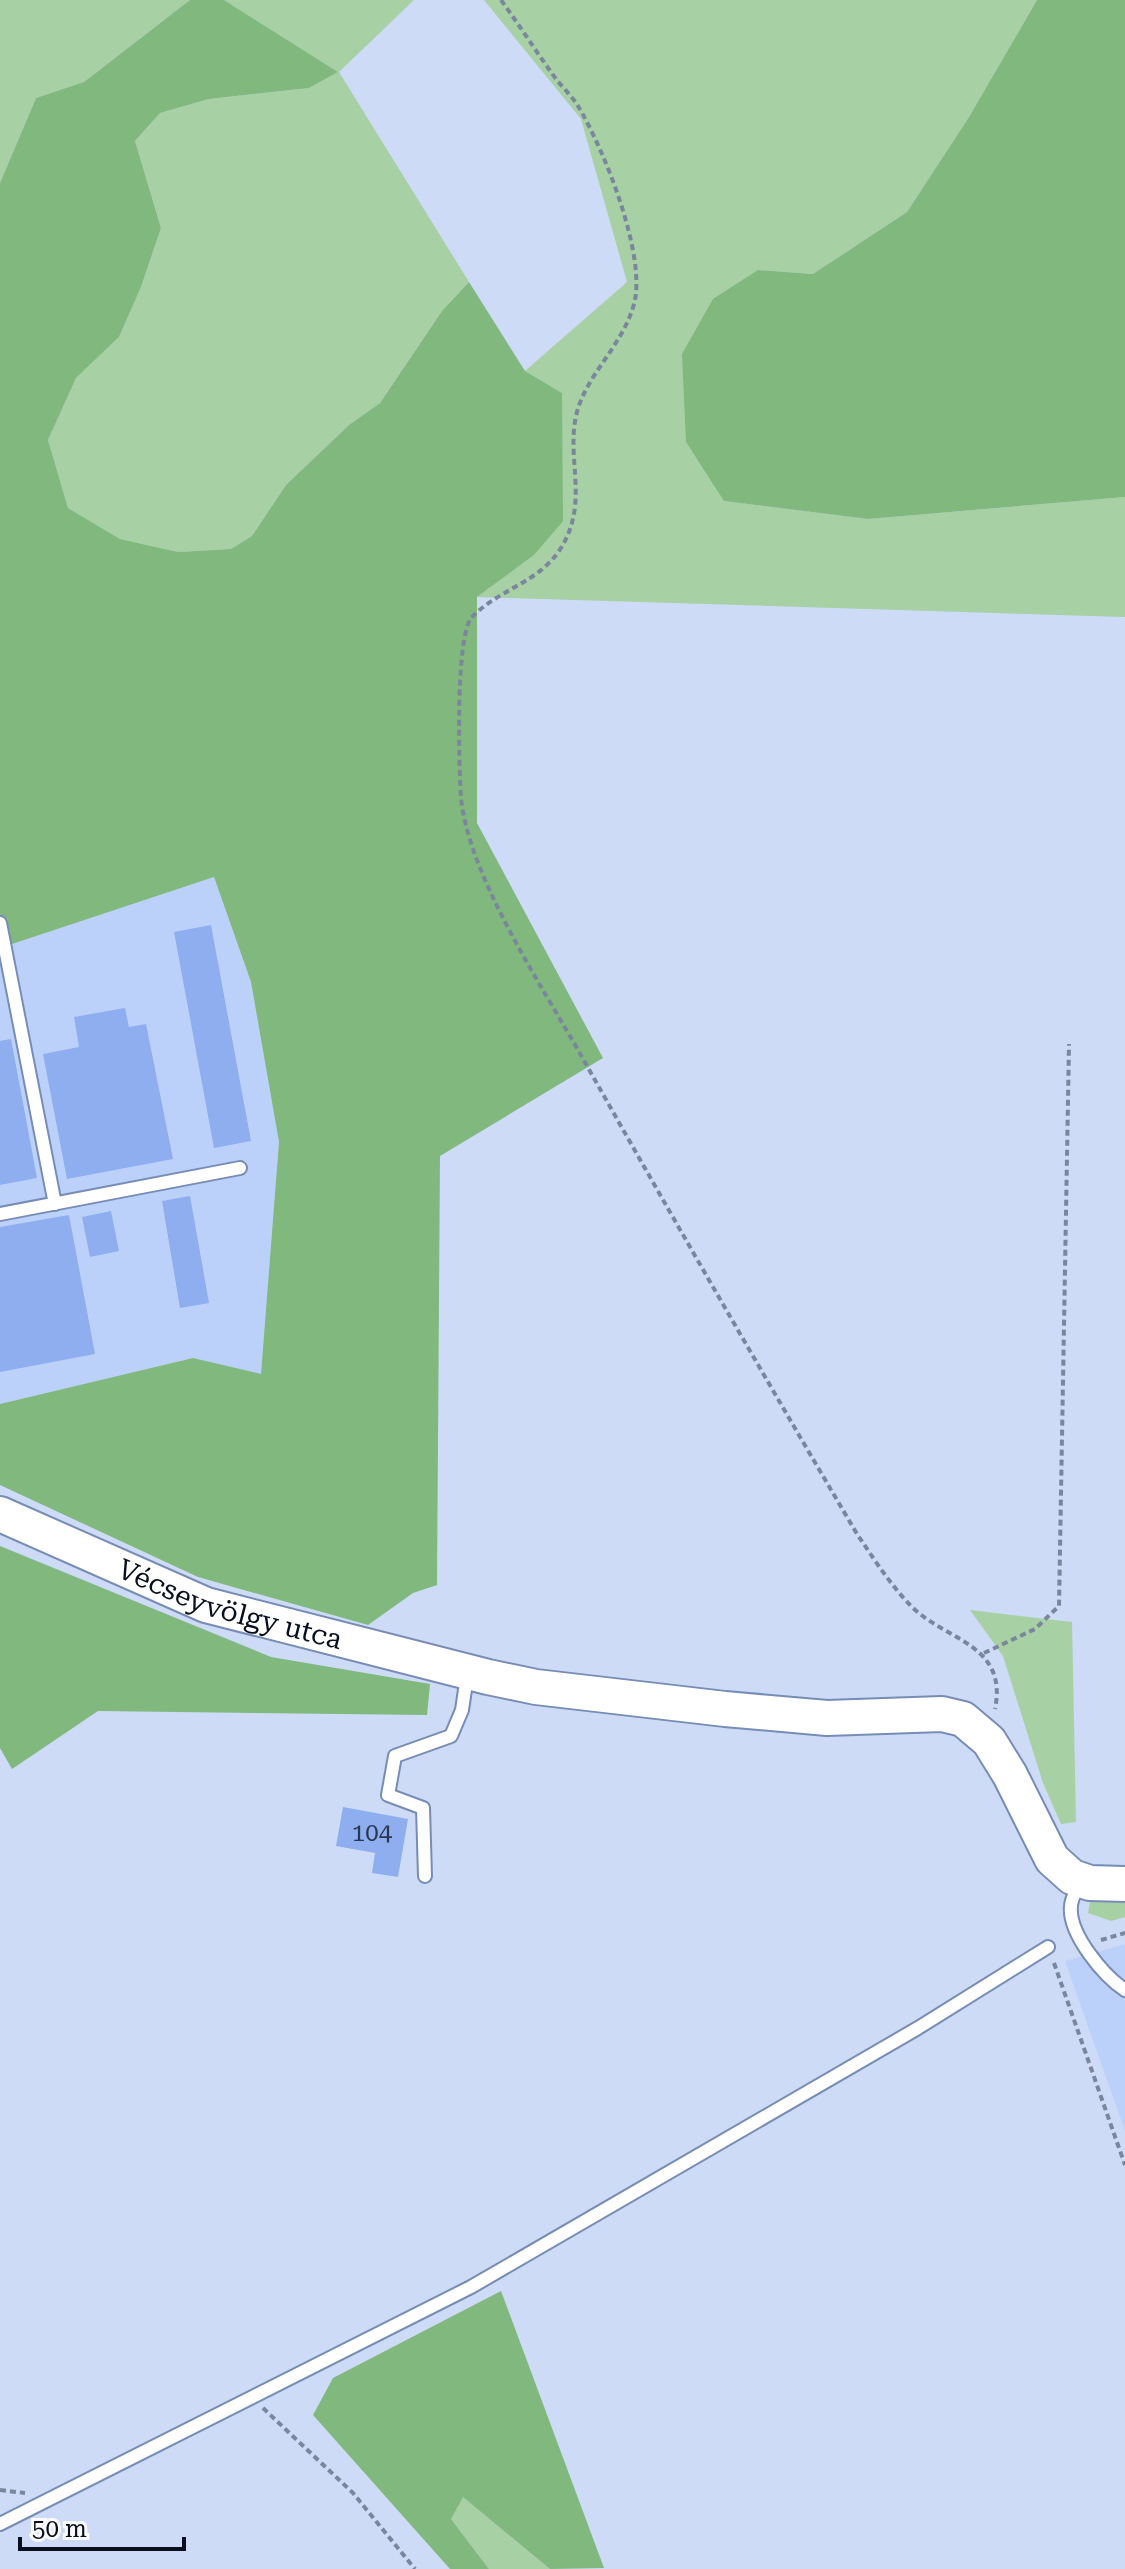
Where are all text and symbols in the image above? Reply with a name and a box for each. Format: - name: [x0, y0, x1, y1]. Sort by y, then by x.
- street label: Vécseyvölgy utca: [113, 1552, 346, 1656]
- house number: 104: [352, 1819, 393, 1847]
- scale bar: [20, 2501, 184, 2551]
- text: 50 m: [32, 2515, 87, 2543]

